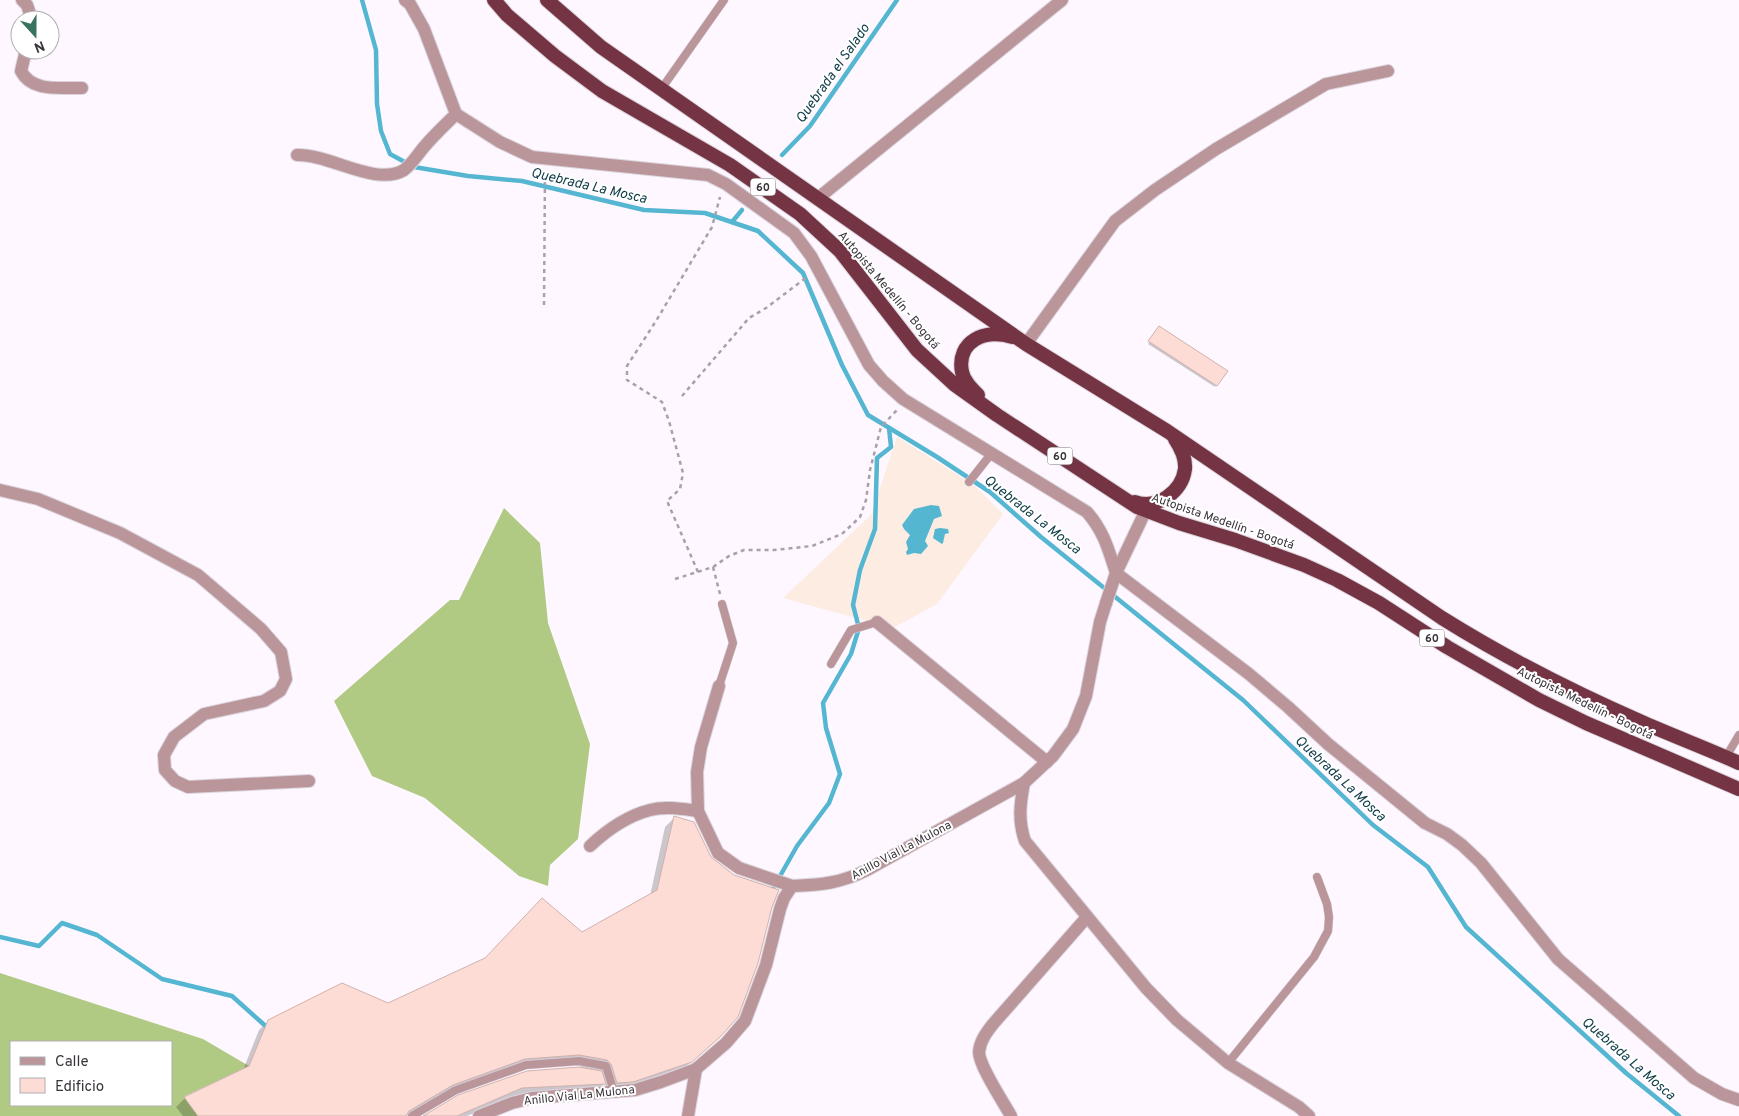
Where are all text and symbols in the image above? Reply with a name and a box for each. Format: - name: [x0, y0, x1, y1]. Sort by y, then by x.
- north arrow: [10, 10, 60, 60]
- water label: Quebrada el Salado: [793, 20, 874, 127]
- text: N: [31, 36, 47, 55]
- water label: Quebrada La Mosca: [529, 165, 649, 208]
- road number: 60: [750, 178, 776, 196]
- street label: Autopista Medellín - Bogotá: [834, 228, 943, 353]
- road number: 60: [1048, 448, 1072, 464]
- water label: Quebrada La Mosca: [980, 472, 1085, 559]
- street label: Autopista Medellín - Bogotá: [1149, 490, 1296, 554]
- road number: 60: [1420, 630, 1444, 646]
- street label: Autopista Medellín - Bogotá: [1514, 664, 1655, 744]
- water label: Quebrada La Mosca: [1291, 733, 1390, 826]
- street label: Anillo Vial La Mulona: [848, 818, 954, 884]
- water label: Quebrada La Mosca: [1578, 1014, 1679, 1105]
- legend: [10, 1041, 172, 1106]
- text: Calle: [55, 1053, 89, 1072]
- text: Edificio: [55, 1078, 104, 1097]
- street label: Anillo Vial La Mulona: [523, 1082, 635, 1110]

